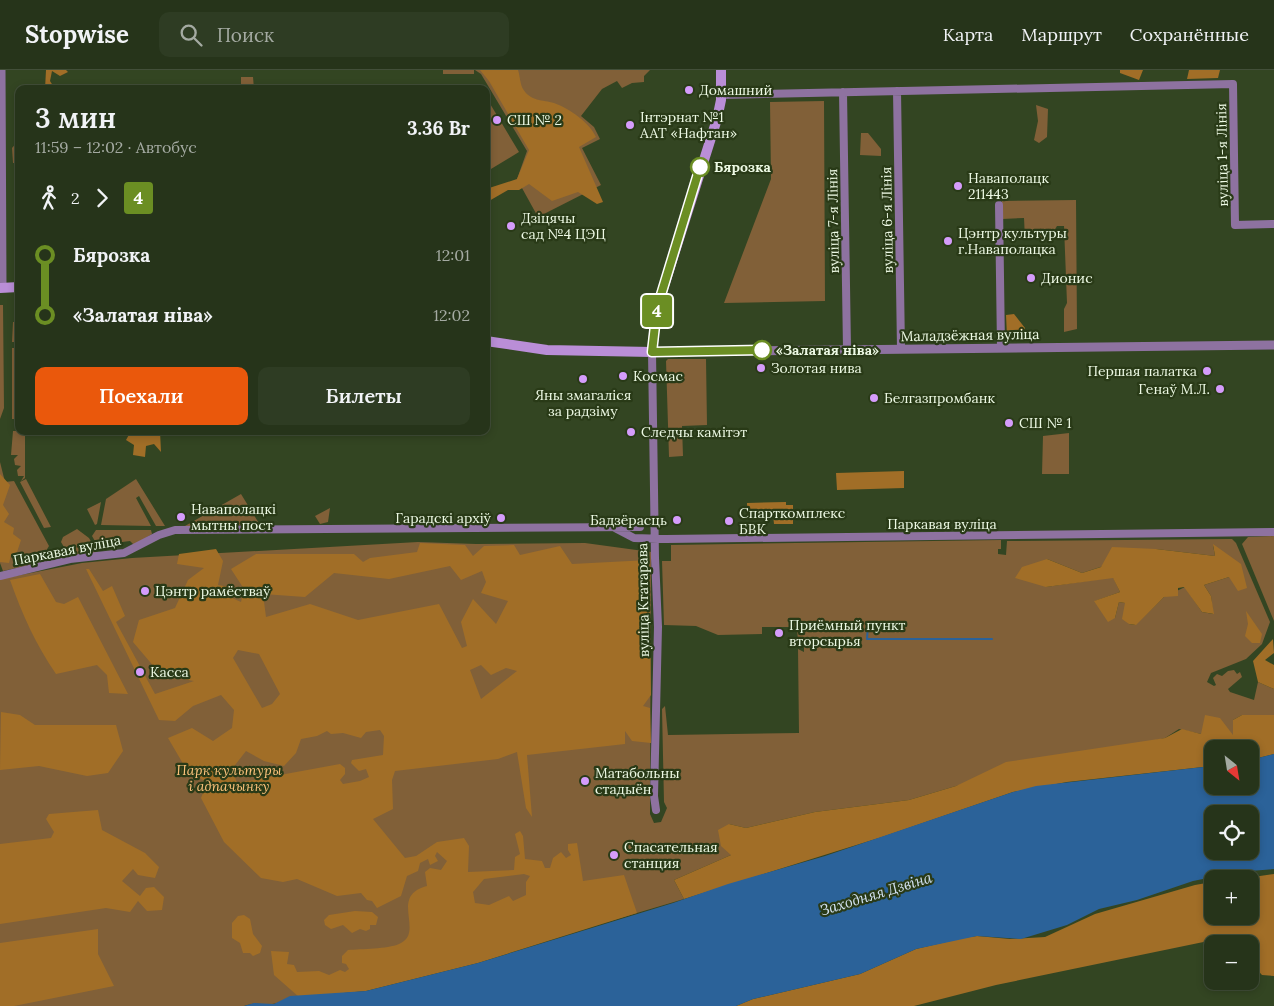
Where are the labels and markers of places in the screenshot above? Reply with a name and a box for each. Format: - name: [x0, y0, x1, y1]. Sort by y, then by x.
- place label: Домашний: [699, 81, 773, 99]
- marker: Домашний: [683, 84, 695, 96]
- place label: Інтэрнат №1 ААТ «Нафтан»: [639, 108, 737, 142]
- place label: СШ № 2: [507, 111, 562, 129]
- marker: СШ № 2: [491, 114, 503, 126]
- marker: Інтэрнат №1 ААТ «Нафтан»: [624, 119, 636, 131]
- marker: Бярозка: [690, 157, 710, 177]
- place label: Бярозка: [714, 158, 771, 176]
- place label: Наваполацк 211443: [968, 169, 1049, 203]
- marker: Наваполацк 211443: [952, 180, 964, 192]
- place label: Дзіцячы сад №4 ЦЭЦ: [521, 209, 606, 243]
- marker: Дзіцячы сад №4 ЦЭЦ: [505, 220, 517, 232]
- place label: Цэнтр культуры г.Наваполацка: [958, 224, 1067, 258]
- marker: Цэнтр культуры г.Наваполацка: [942, 235, 954, 247]
- place label: Дионис: [1041, 269, 1093, 287]
- marker: Дионис: [1025, 272, 1037, 284]
- marker: «Залатая ніва»: [752, 340, 772, 360]
- place label: «Залатая ніва»: [776, 341, 879, 359]
- place label: Золотая нива: [771, 359, 862, 377]
- marker: Золотая нива: [755, 362, 767, 374]
- place label: Першая палатка: [1088, 362, 1197, 380]
- marker: Першая палатка: [1201, 365, 1213, 377]
- place label: Космас: [633, 367, 683, 385]
- marker: Космас: [617, 370, 629, 382]
- marker: Яны змагаліся за радзіму: [577, 373, 589, 385]
- place label: Генаў М.Л.: [1138, 380, 1210, 398]
- marker: Генаў М.Л.: [1214, 383, 1226, 395]
- place label: Яны змагаліся за радзіму: [535, 386, 631, 420]
- place label: Белгазпромбанк: [884, 389, 995, 407]
- marker: Белгазпромбанк: [868, 392, 880, 404]
- place label: СШ № 1: [1019, 414, 1072, 432]
- marker: СШ № 1: [1003, 417, 1015, 429]
- place label: Следчы камітэт: [641, 423, 747, 441]
- marker: Следчы камітэт: [625, 426, 637, 438]
- place label: Наваполацкі мытны пост: [191, 500, 276, 534]
- place label: Спарткомплекс БВК: [739, 504, 845, 538]
- place label: Гарадскі архіў: [395, 509, 492, 527]
- marker: Наваполацкі мытны пост: [175, 511, 187, 523]
- place label: Бадзёрасць: [590, 511, 667, 529]
- marker: Гарадскі архіў: [495, 512, 507, 524]
- marker: Бадзёрасць: [671, 514, 683, 526]
- marker: Спарткомплекс БВК: [723, 515, 735, 527]
- place label: Цэнтр рамёстваў: [155, 582, 271, 600]
- marker: Цэнтр рамёстваў: [139, 585, 151, 597]
- place label: Приёмный пункт вторсырья: [789, 616, 905, 650]
- marker: Приёмный пункт вторсырья: [773, 627, 785, 639]
- place label: Касса: [150, 663, 189, 681]
- marker: Касса: [134, 666, 146, 678]
- place label: Матабольны стадыён: [595, 764, 680, 798]
- marker: Матабольны стадыён: [579, 775, 591, 787]
- place label: Спасательная станция: [624, 838, 718, 872]
- marker: Спасательная станция: [608, 849, 620, 861]

